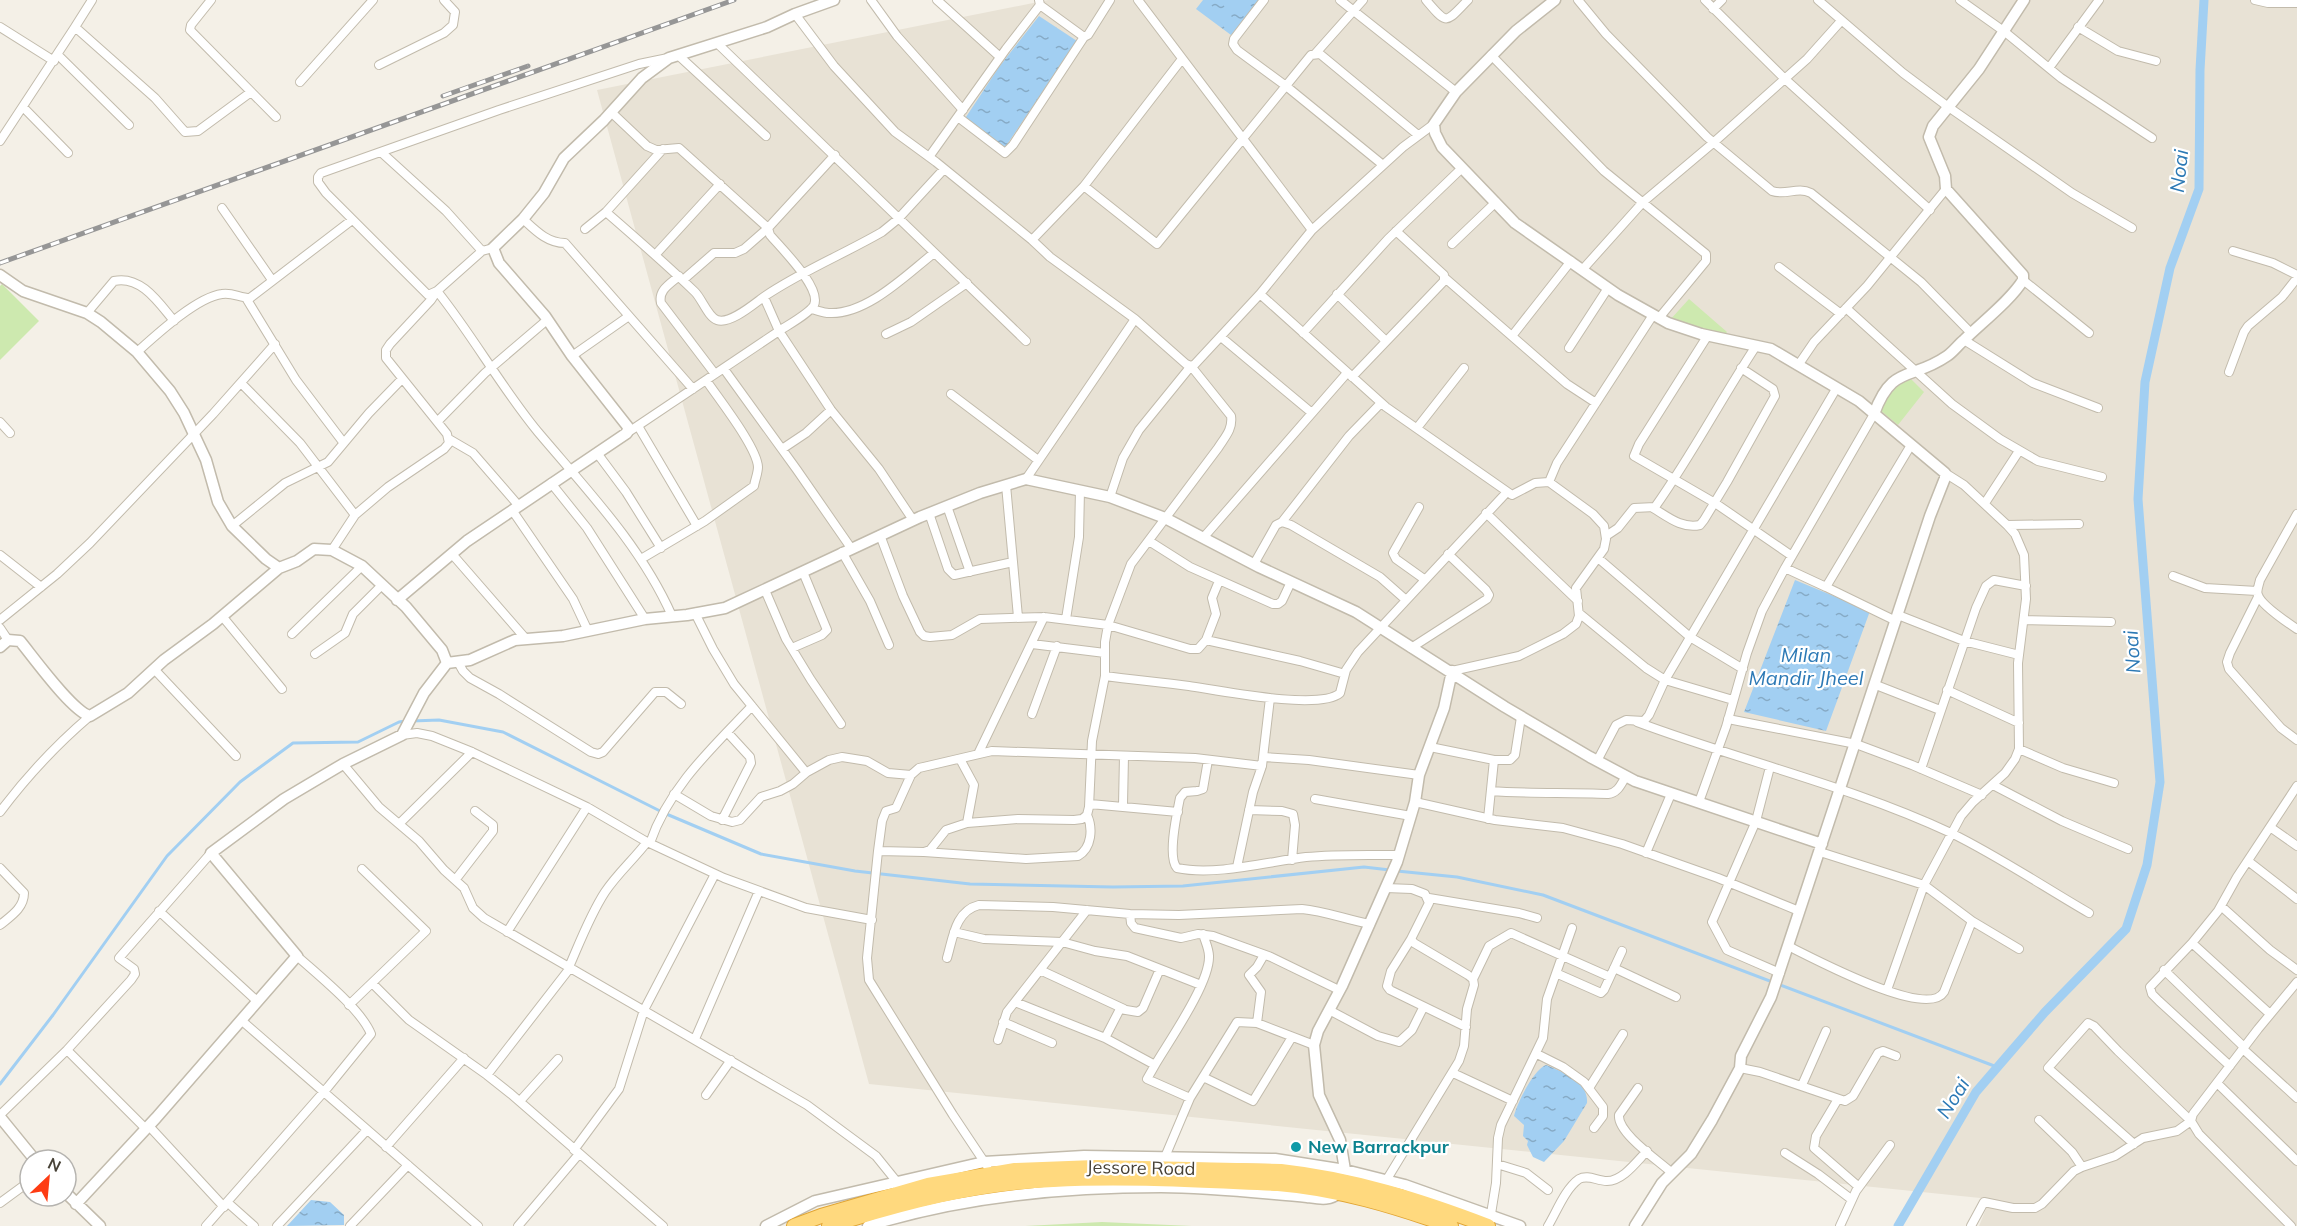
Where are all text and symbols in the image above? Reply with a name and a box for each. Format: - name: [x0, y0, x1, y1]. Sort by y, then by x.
- water label: Noai: [2164, 148, 2193, 194]
- water label: Noai: [2118, 629, 2145, 674]
- water label: Milan Mandir Jheel: [1749, 642, 1864, 690]
- water label: Noai: [1931, 1073, 1975, 1123]
- place label: New Barrackpur: [1308, 1135, 1450, 1158]
- marker: New Barrackpur: [1289, 1140, 1303, 1154]
- north arrow: [18, 1148, 78, 1208]
- text: N: [45, 1153, 64, 1176]
- street label: Jessore Road: [1086, 1155, 1196, 1180]

